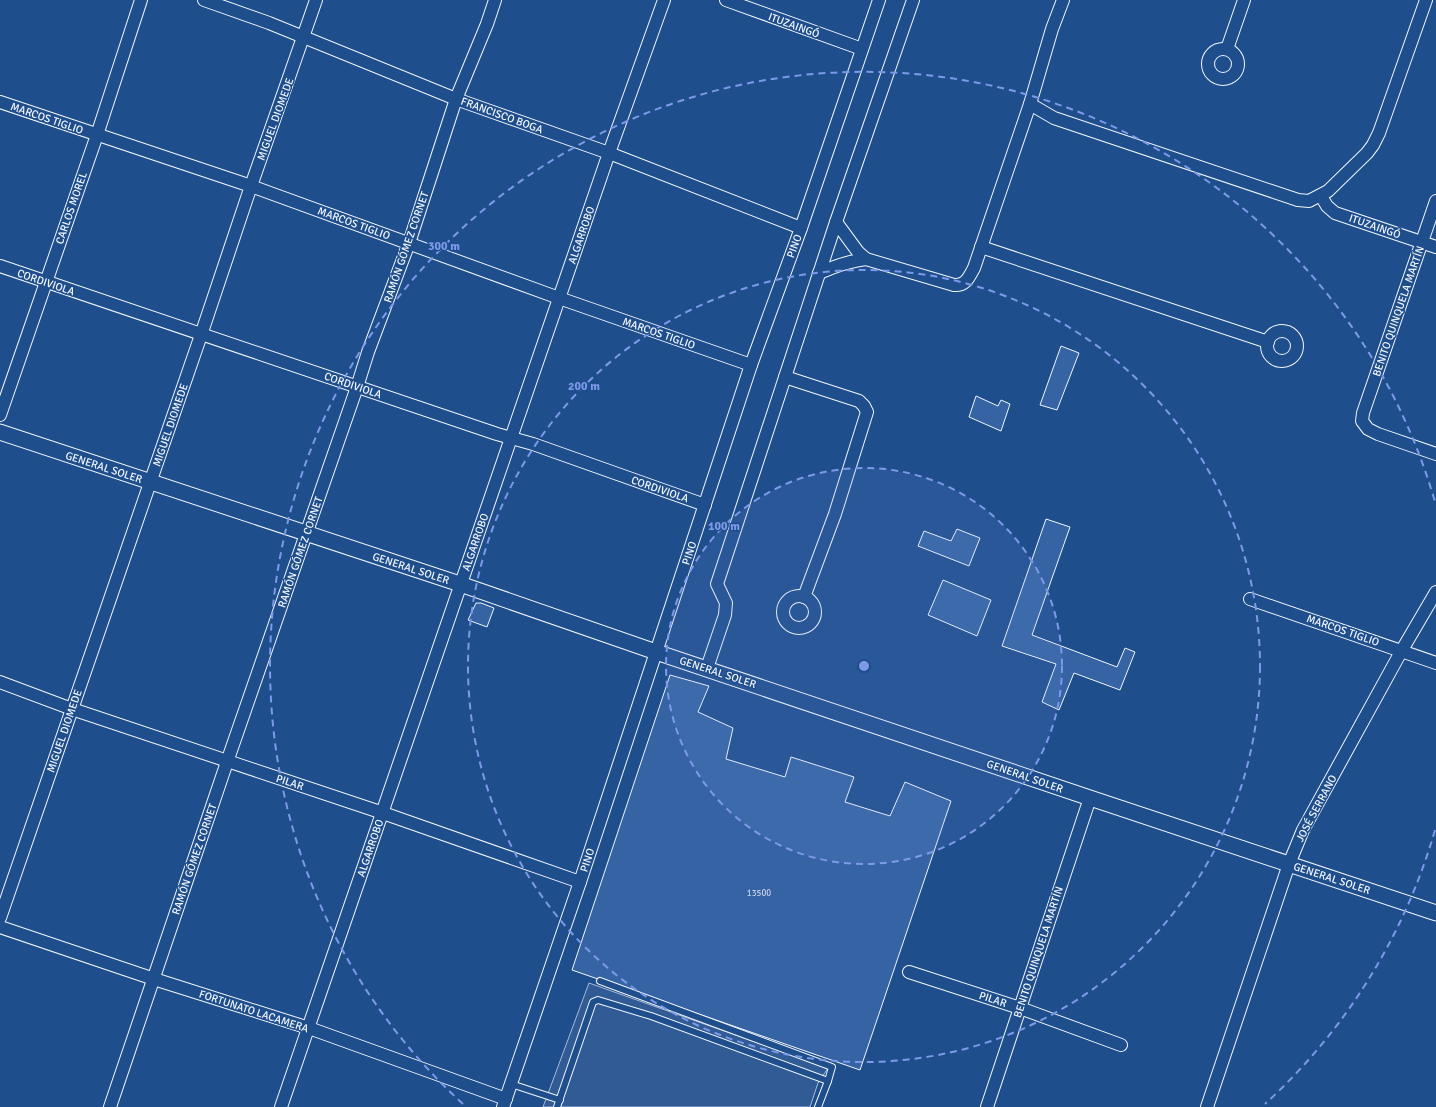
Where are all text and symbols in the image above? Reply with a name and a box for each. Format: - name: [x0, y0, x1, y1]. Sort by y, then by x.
- street label: ITUZAINGÓ: [766, 9, 822, 41]
- street label: MIGUEL DIOMEDE: [255, 76, 296, 162]
- street label: FRANCISCO BOGA: [459, 95, 545, 136]
- street label: MARCOS TIGLIO: [9, 100, 85, 137]
- street label: CARLOS MOREL: [53, 170, 90, 246]
- street label: RAMÓN GÓMEZ CORNET: [380, 189, 432, 305]
- street label: MARCOS TIGLIO: [316, 204, 392, 243]
- street label: ALGARROBO: [566, 205, 597, 266]
- street label: ITUZAINGÓ: [1347, 211, 1403, 241]
- street label: PINO: [784, 233, 805, 260]
- text: 300 m: [428, 239, 460, 254]
- street label: BENITO QUINQUELA MARTÍN: [1369, 244, 1427, 378]
- street label: CORDIVIOLA: [15, 267, 77, 298]
- street label: MARCOS TIGLIO: [621, 315, 697, 352]
- street label: CORDIVIOLA: [322, 370, 384, 401]
- text: 200 m: [568, 379, 600, 394]
- street label: MIGUEL DIOMEDE: [150, 382, 191, 468]
- street label: GENERAL SOLER: [64, 449, 144, 486]
- street label: CORDIVIOLA: [629, 474, 691, 505]
- street label: RAMÓN GÓMEZ CORNET: [274, 494, 326, 610]
- street label: ALGARROBO: [460, 512, 491, 573]
- text: 100 m: [708, 519, 740, 534]
- street label: PINO: [679, 540, 700, 567]
- street label: GENERAL SOLER: [371, 550, 451, 587]
- street label: MARCOS TIGLIO: [1305, 612, 1381, 649]
- street label: GENERAL SOLER: [678, 654, 758, 691]
- centre of rings: [857, 659, 871, 673]
- street label: MIGUEL DIOMEDE: [44, 688, 85, 774]
- street label: GENERAL SOLER: [985, 757, 1065, 796]
- street label: PILAR: [274, 772, 306, 793]
- street label: JOSÉ SERRANO: [1292, 772, 1340, 844]
- street label: RAMÓN GÓMEZ CORNET: [168, 801, 220, 917]
- street label: ALGARROBO: [355, 818, 386, 879]
- street label: PINO: [578, 847, 597, 874]
- street label: GENERAL SOLER: [1292, 860, 1372, 897]
- street label: BENITO QUINQUELA MARTÍN: [1010, 885, 1066, 1019]
- house number: 13500: [747, 888, 771, 899]
- street label: FORTUNATO LACAMERA: [197, 988, 311, 1035]
- street label: PILAR: [977, 989, 1009, 1010]

